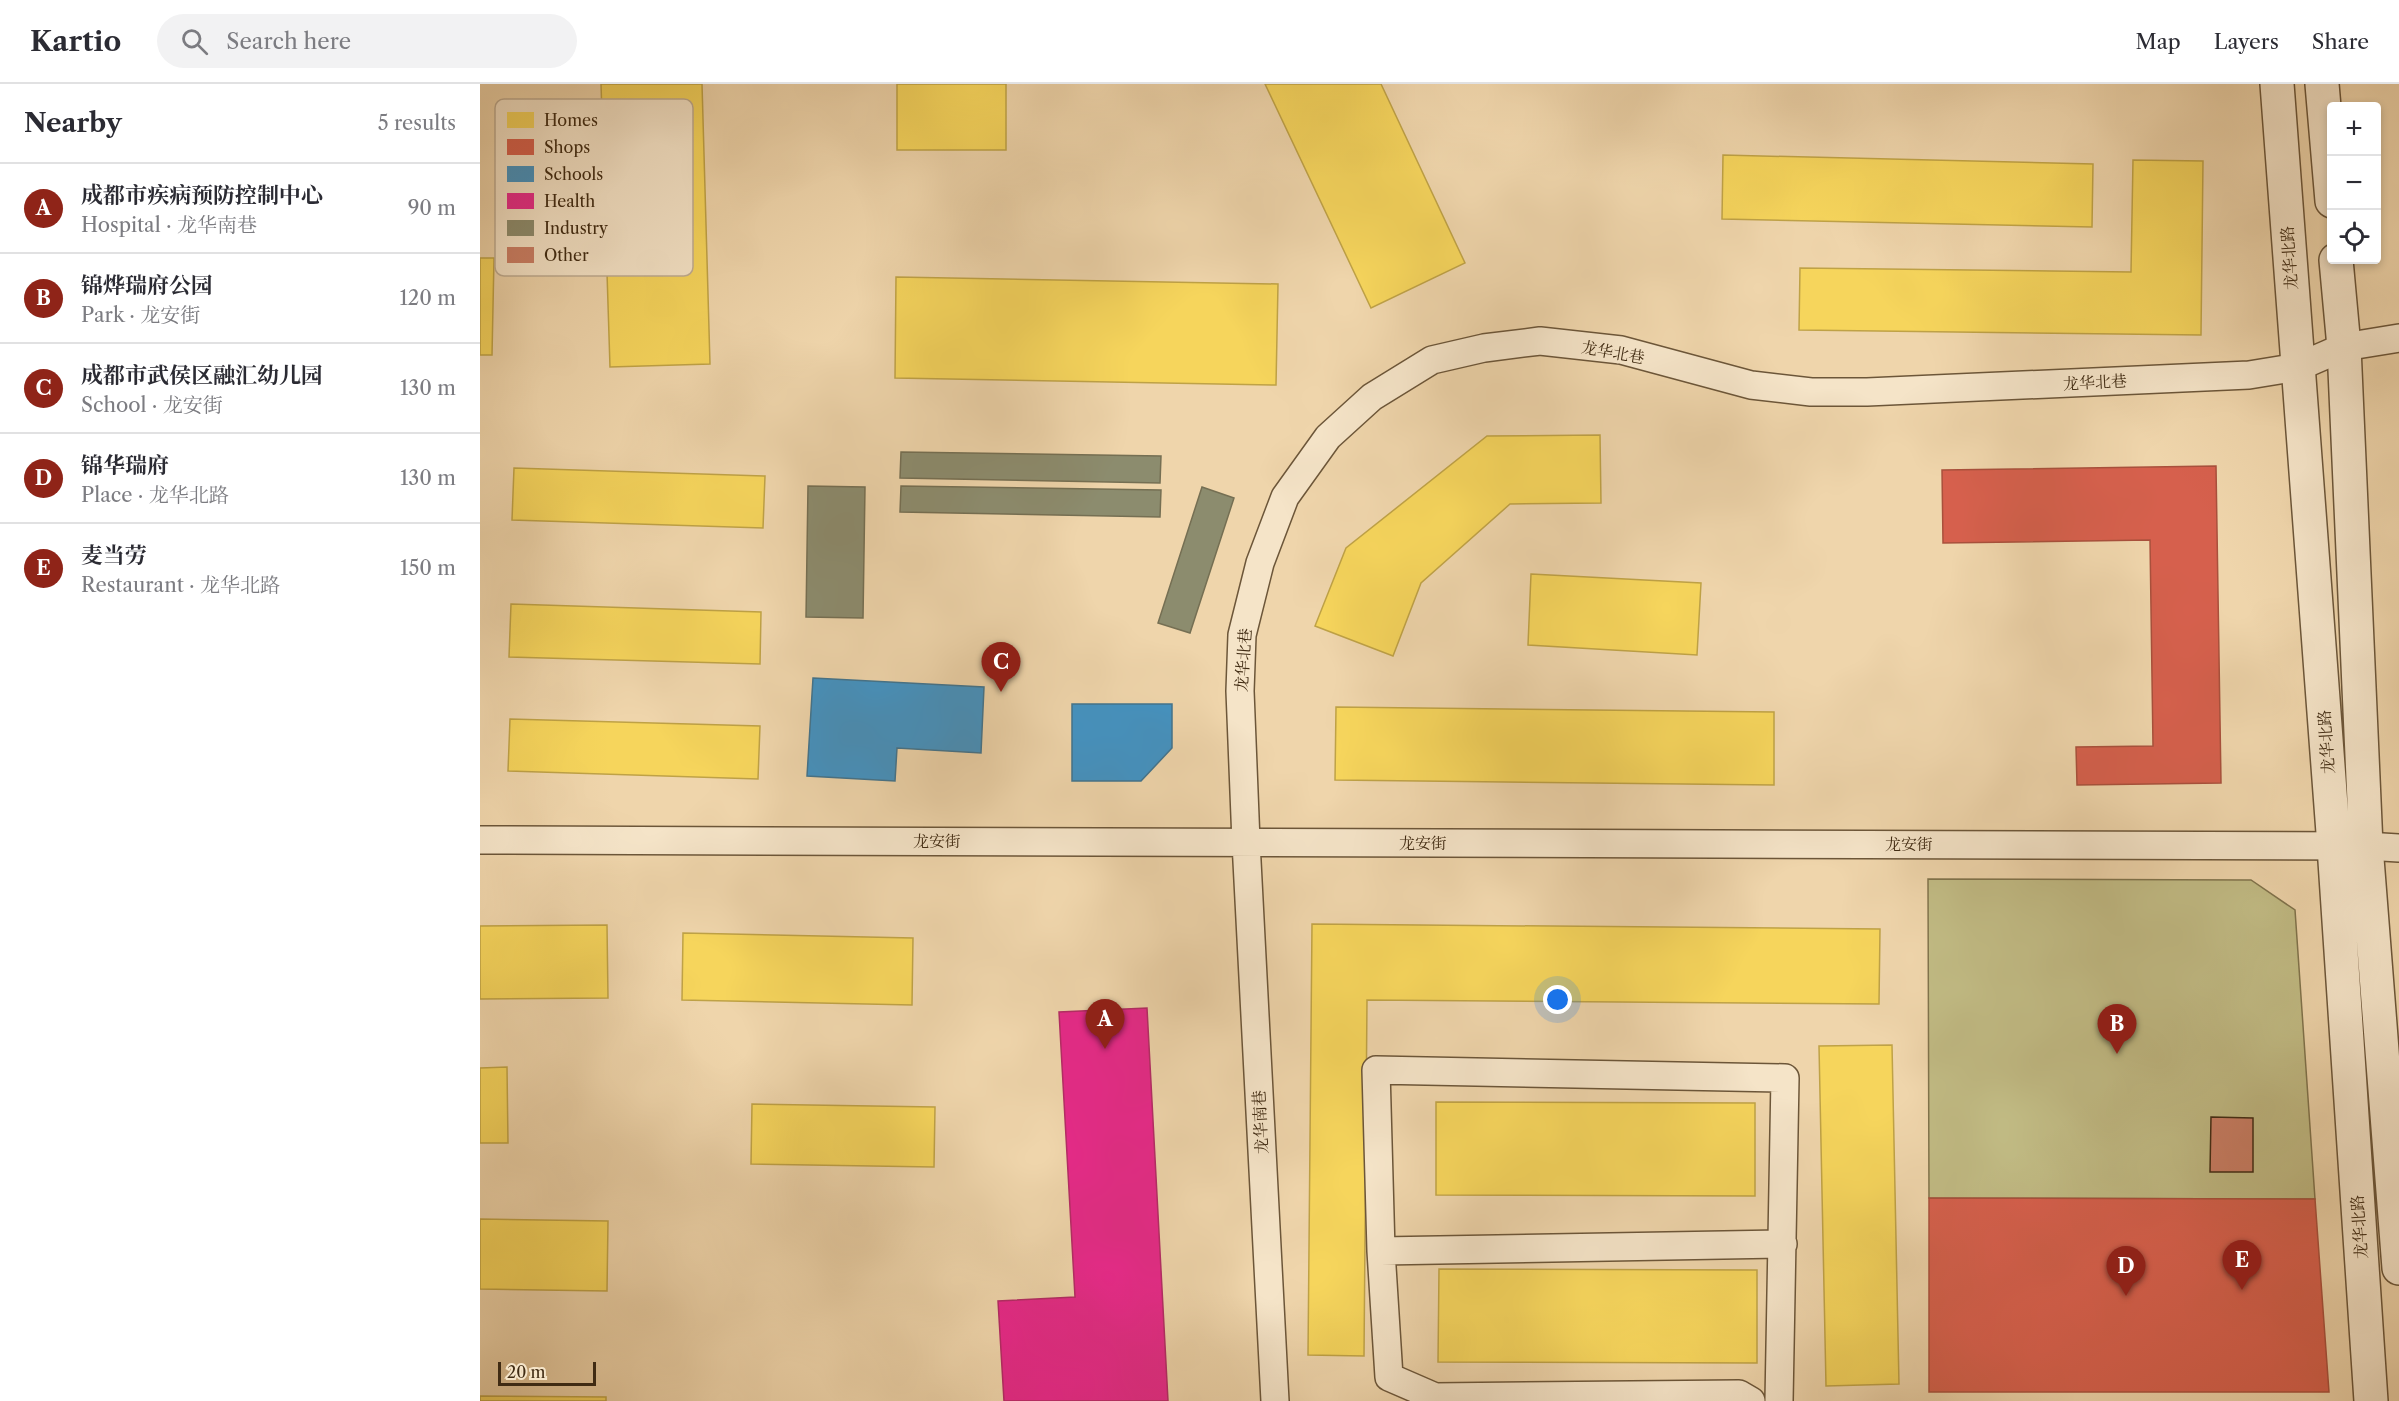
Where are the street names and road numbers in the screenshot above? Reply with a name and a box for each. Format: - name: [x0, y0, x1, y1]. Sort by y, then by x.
- street label: 龙华北路: [2277, 225, 2301, 291]
- street label: 龙华北巷: [1580, 337, 1646, 367]
- street label: 龙华北巷: [2063, 370, 2127, 394]
- street label: 龙华北巷: [1231, 627, 1255, 693]
- street label: 龙华北路: [2314, 709, 2338, 775]
- street label: 龙安街: [913, 831, 961, 851]
- street label: 龙安街: [1399, 833, 1447, 853]
- street label: 龙安街: [1885, 834, 1933, 854]
- street label: 龙华南巷: [1248, 1090, 1272, 1154]
- street label: 龙华北路: [2347, 1194, 2371, 1260]

